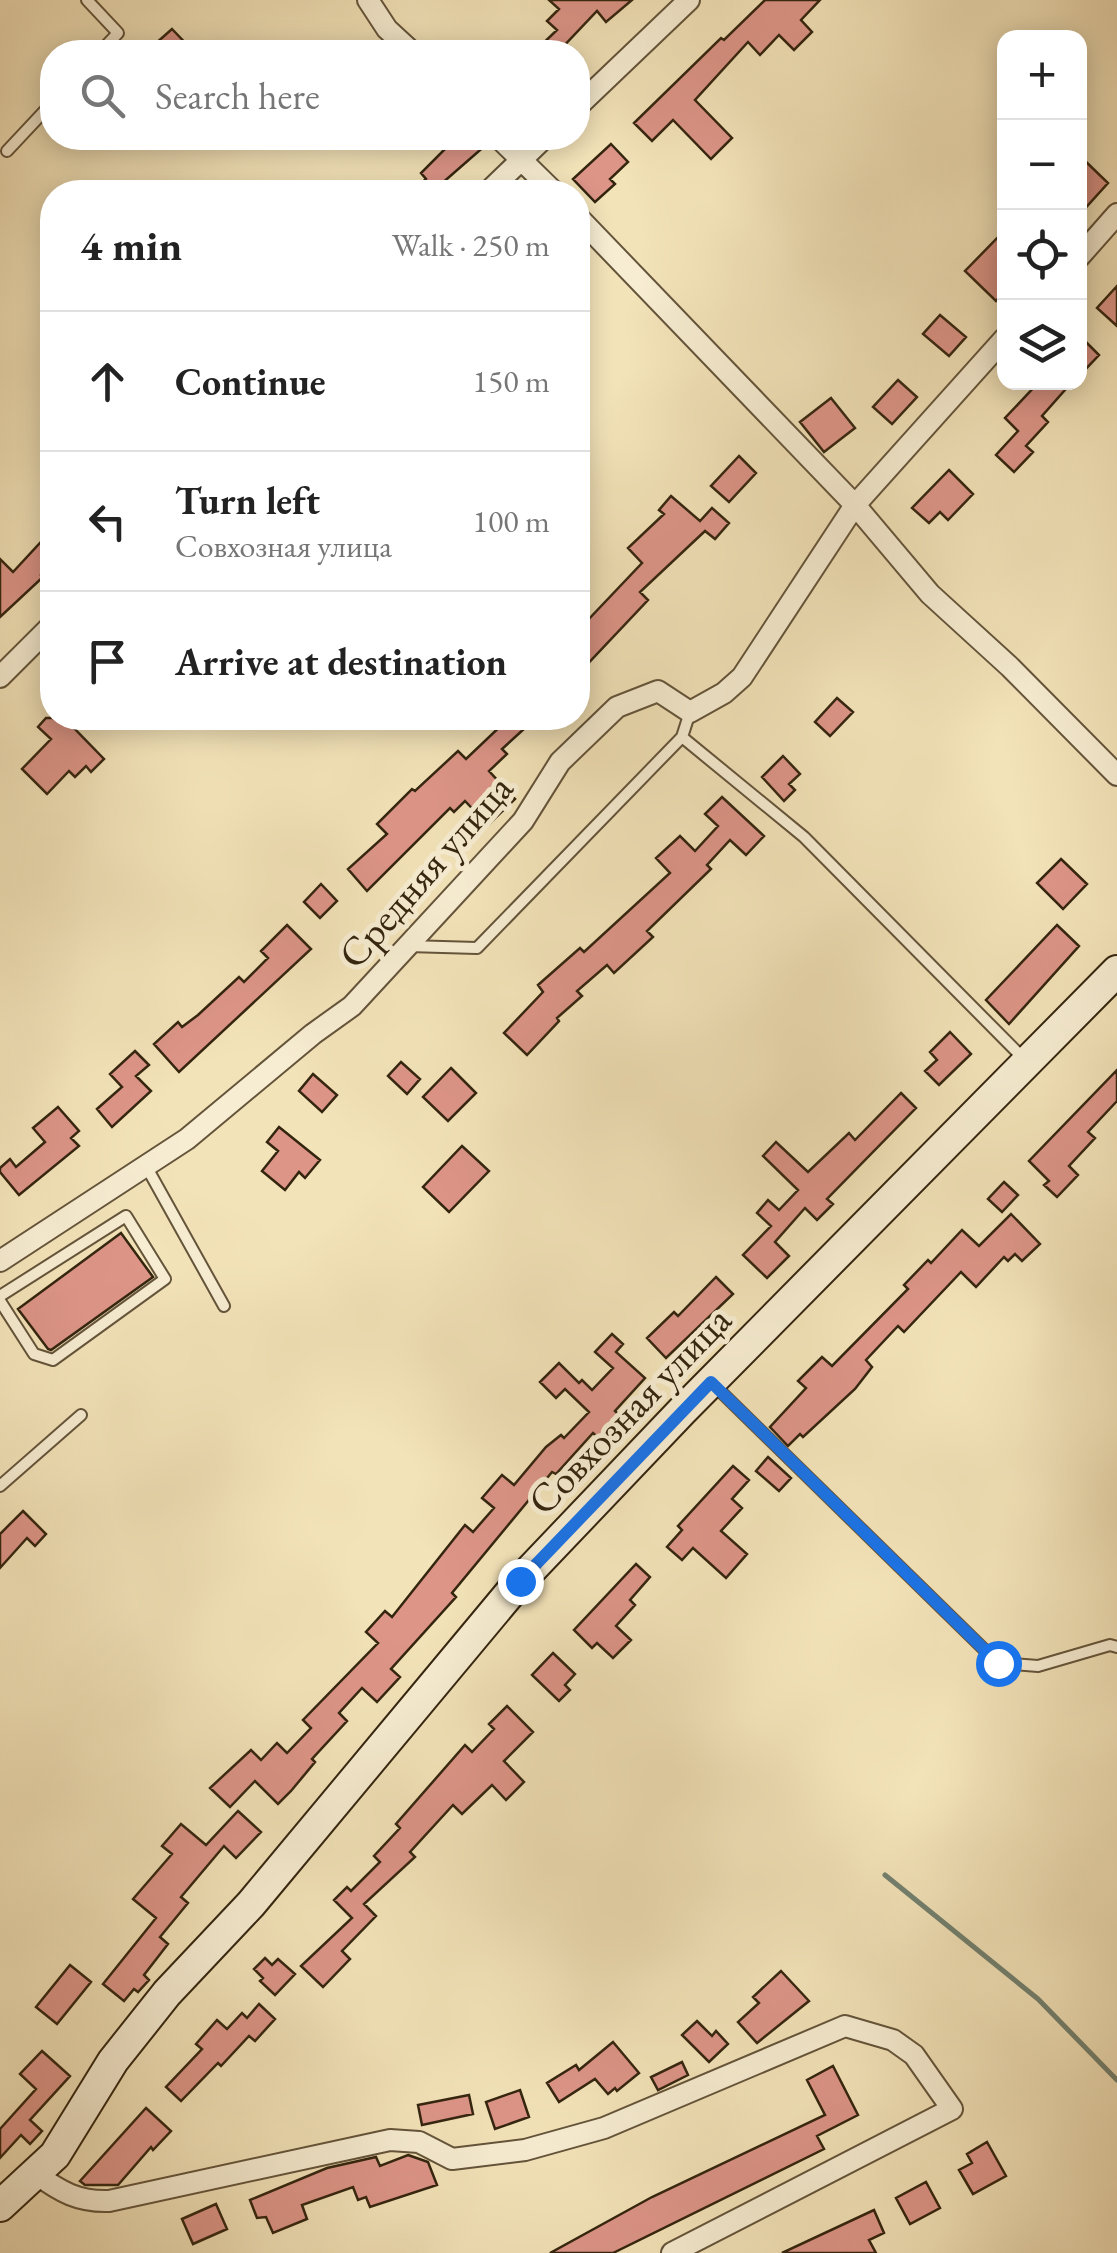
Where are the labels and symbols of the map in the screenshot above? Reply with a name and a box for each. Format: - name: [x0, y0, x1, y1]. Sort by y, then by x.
- street label: Средняя улица: [326, 763, 524, 979]
- street label: Совхозная улица: [516, 1294, 742, 1526]
- route end: [498, 1559, 544, 1605]
- route start: [976, 1641, 1022, 1687]

